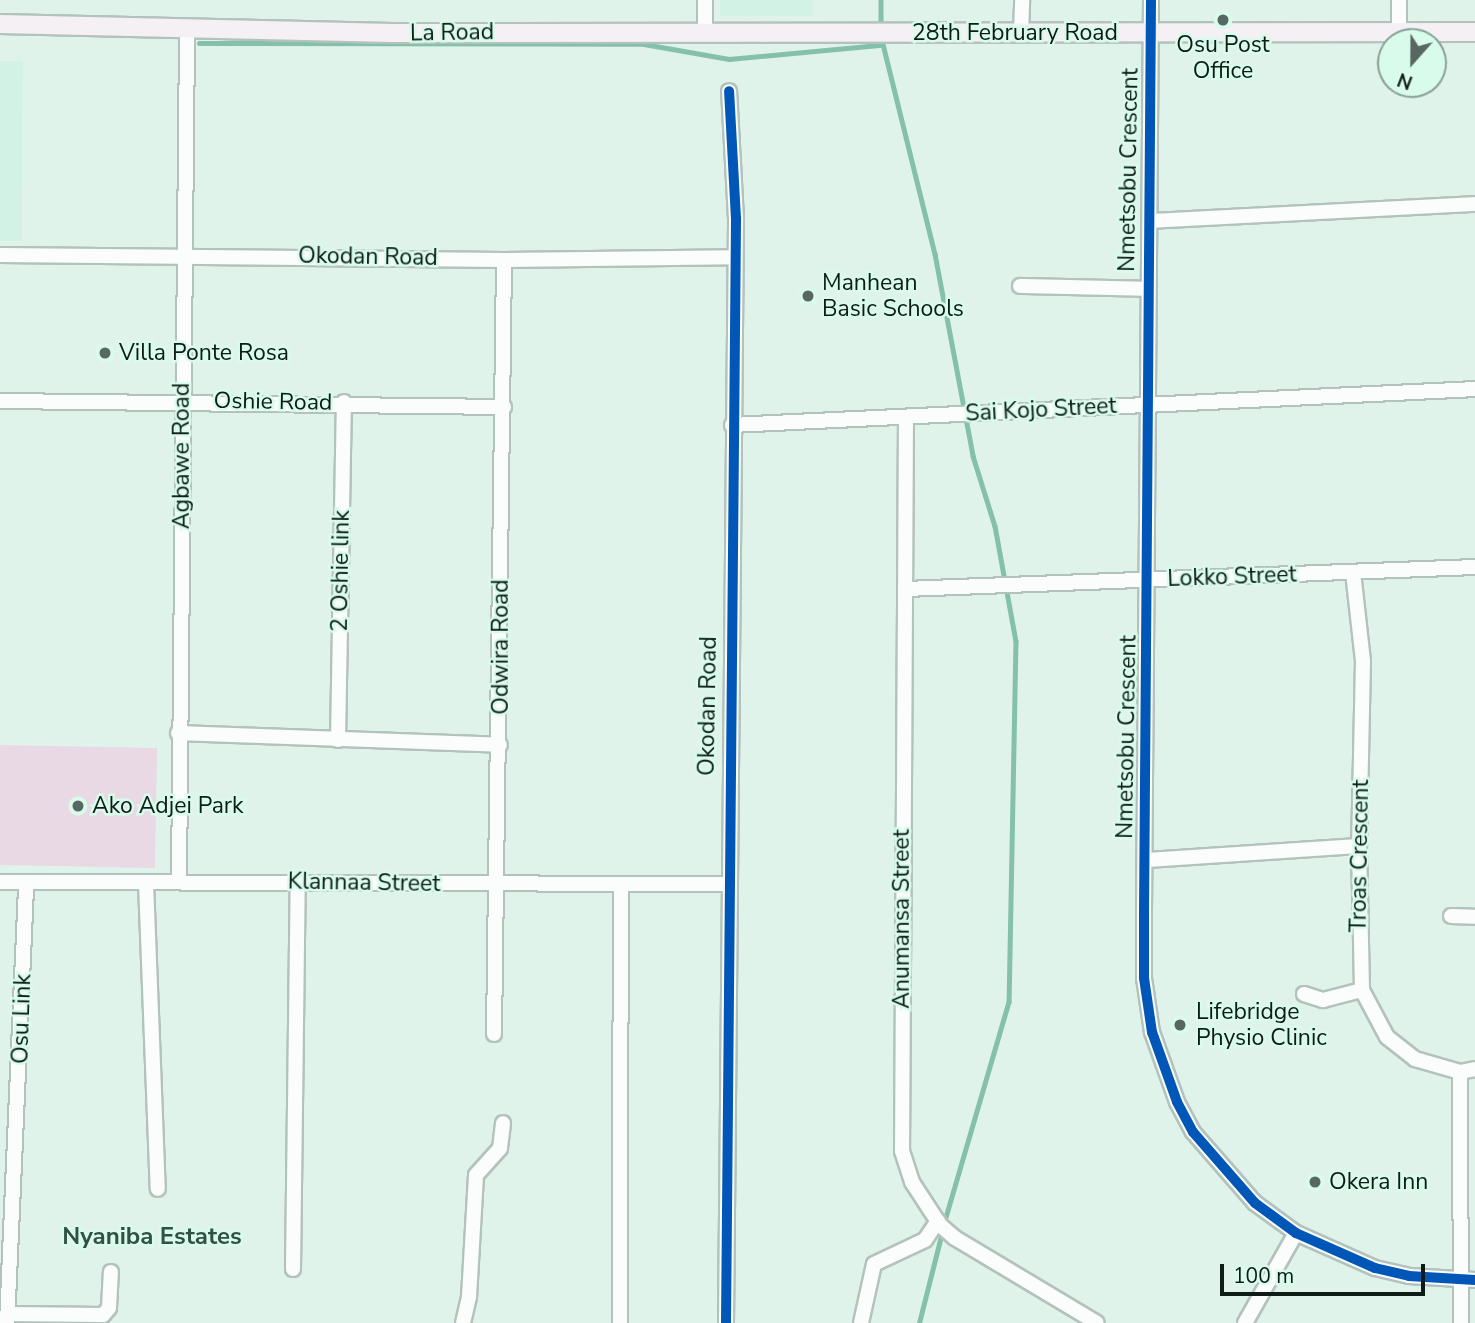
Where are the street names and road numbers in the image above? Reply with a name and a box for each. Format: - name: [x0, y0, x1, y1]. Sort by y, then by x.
- street label: La Road: [410, 18, 494, 48]
- street label: 28th February Road: [912, 19, 1118, 47]
- street label: Nmetsobu Crescent: [1113, 68, 1145, 272]
- street label: Okodan Road: [298, 242, 438, 272]
- street label: Agbawe Road: [168, 383, 196, 529]
- street label: Oshie Road: [213, 387, 333, 417]
- street label: Sai Kojo Street: [965, 392, 1117, 428]
- street label: 2 Oshie link: [326, 510, 356, 632]
- street label: Lokko Street: [1167, 561, 1297, 593]
- street label: Odwira Road: [487, 579, 515, 715]
- street label: Nmetsobu Crescent: [1111, 635, 1143, 839]
- street label: Okodan Road: [693, 636, 723, 776]
- street label: Troas Crescent: [1345, 779, 1375, 933]
- street label: Anumansa Street: [888, 829, 916, 1009]
- street label: Klannaa Street: [287, 868, 441, 898]
- street label: Osu Link: [7, 974, 37, 1064]

